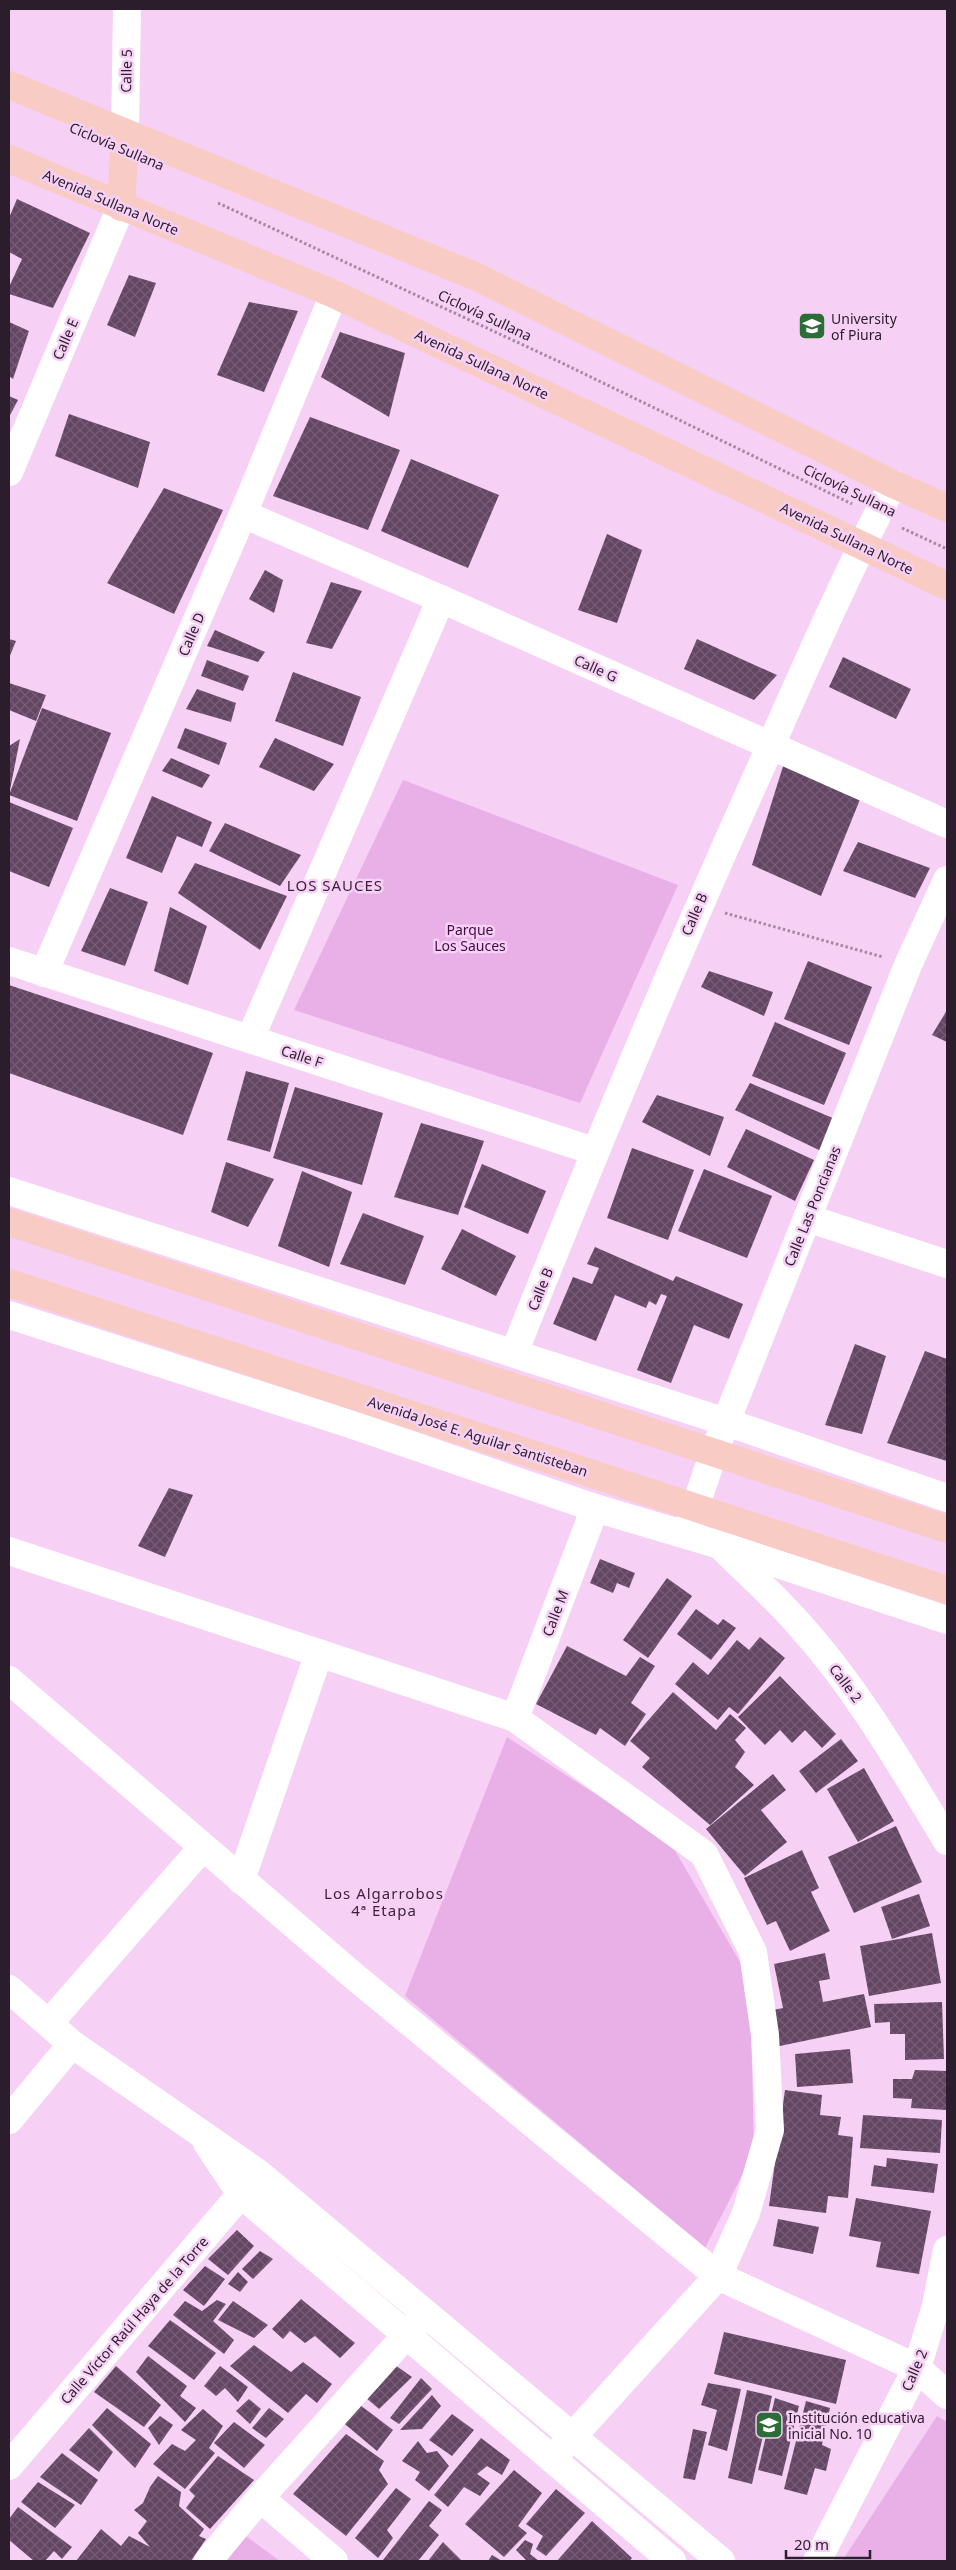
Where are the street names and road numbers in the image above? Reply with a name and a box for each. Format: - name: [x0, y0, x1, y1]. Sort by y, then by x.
- street label: Calle 5: [116, 49, 136, 93]
- street label: Ciclovía Sullana: [67, 117, 167, 175]
- street label: Avenida Sullana Norte: [40, 165, 182, 239]
- street label: Ciclovía Sullana: [435, 285, 535, 345]
- street label: Calle E: [48, 315, 82, 363]
- street label: Avenida Sullana Norte: [412, 325, 552, 403]
- street label: Ciclovía Sullana: [800, 459, 900, 521]
- street label: Avenida Sullana Norte: [777, 498, 917, 579]
- street label: Calle D: [173, 609, 209, 659]
- street label: Calle G: [571, 650, 621, 686]
- street label: Calle B: [677, 890, 711, 938]
- street label: Calle F: [279, 1040, 325, 1072]
- street label: Calle Las Poncianas: [779, 1143, 845, 1269]
- street label: Calle B: [523, 1265, 557, 1313]
- street label: Avenida José E. Aguilar Santisteban: [366, 1391, 590, 1481]
- street label: Calle M: [537, 1587, 573, 1639]
- street label: Calle 2: [825, 1660, 867, 1706]
- street label: Calle Víctor Raúl Haya de la Torre: [56, 2232, 212, 2408]
- street label: Calle 2: [897, 2346, 931, 2394]

